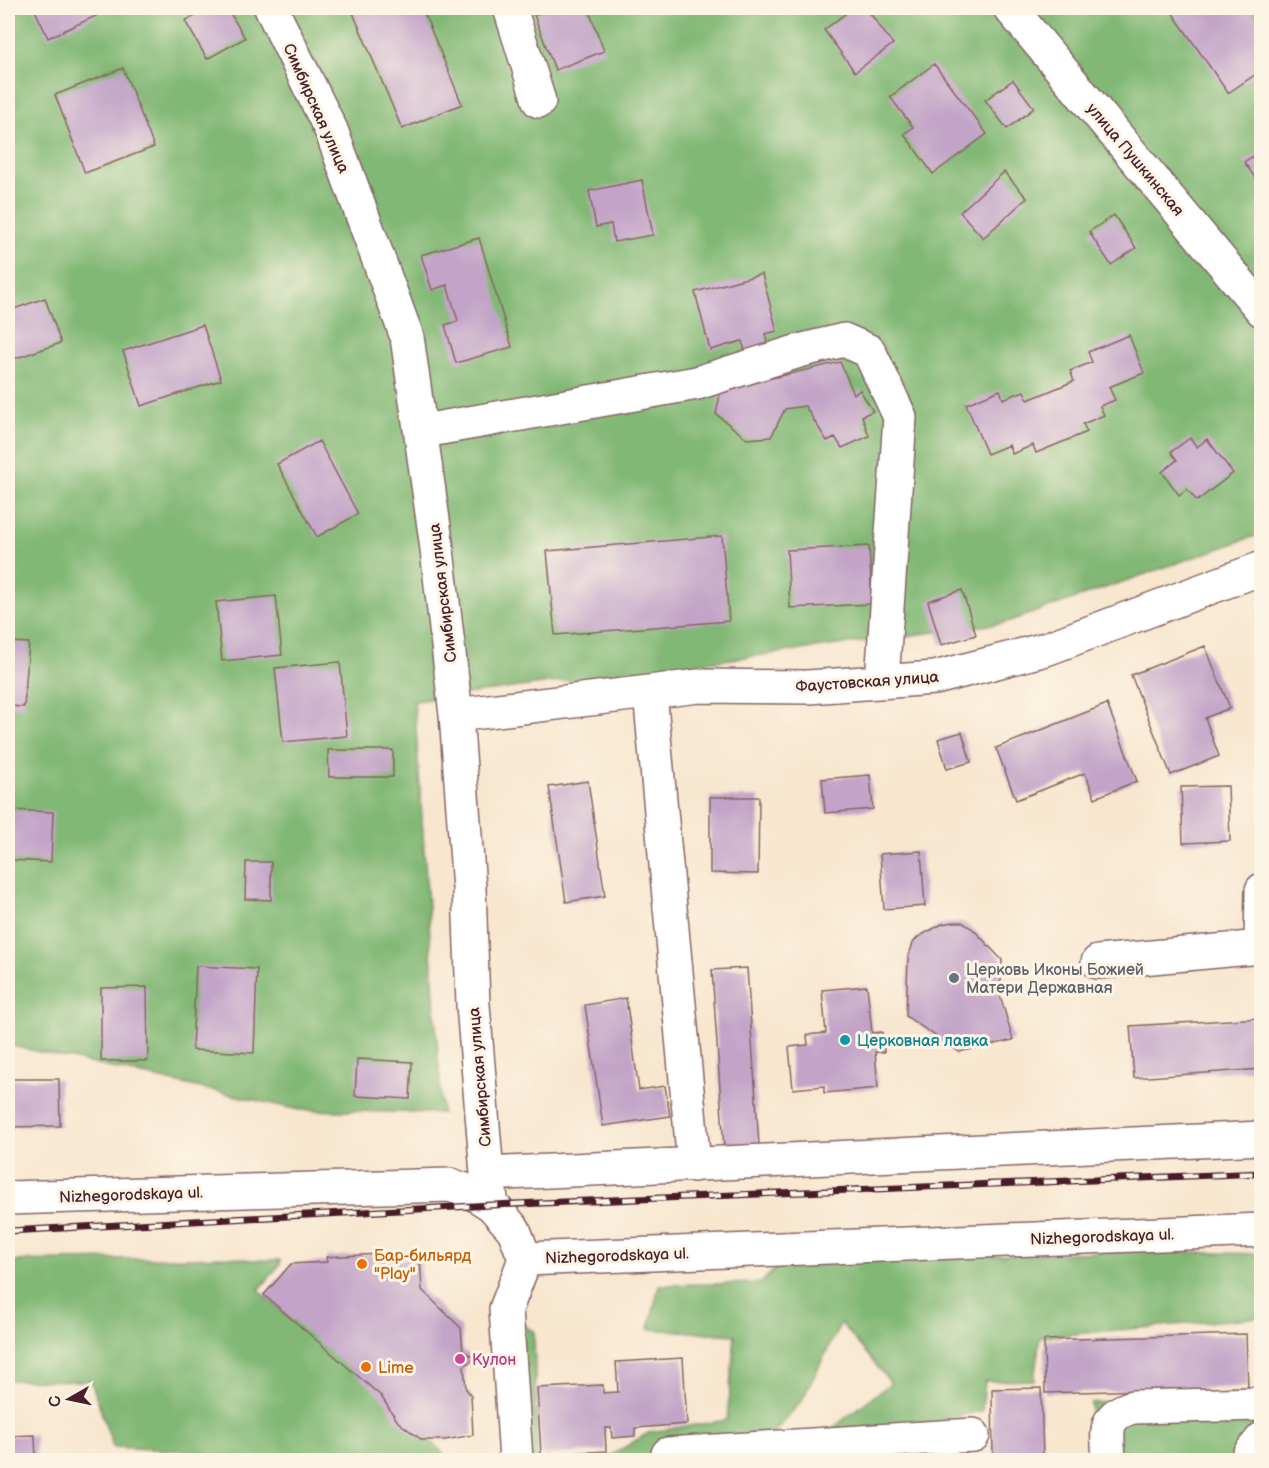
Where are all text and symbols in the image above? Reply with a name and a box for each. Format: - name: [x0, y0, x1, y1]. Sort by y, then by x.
- street label: Симбирская улица: [278, 41, 353, 177]
- street label: улица Пушкинская: [1082, 100, 1188, 220]
- street label: Симбирская улица: [425, 522, 461, 663]
- street label: Фаустовская улица: [795, 668, 940, 697]
- place label: Церковь Иконы Божией Матери Державная: [966, 961, 1144, 998]
- marker: Церковь Иконы Божией Матери Державная: [947, 971, 961, 985]
- street label: Симбирская улица: [465, 1006, 496, 1147]
- place label: Церковная лавка: [857, 1032, 989, 1051]
- marker: Церковная лавка: [838, 1033, 852, 1047]
- street label: Nizhegorodskaya ul.: [59, 1183, 203, 1208]
- street label: Nizhegorodskaya ul.: [1030, 1225, 1174, 1250]
- street label: Nizhegorodskaya ul.: [545, 1244, 689, 1269]
- place label: Бар-бильярд "Play": [374, 1247, 472, 1284]
- marker: Бар-бильярд "Play": [355, 1257, 369, 1271]
- place label: Кулон: [472, 1351, 516, 1370]
- marker: Кулон: [453, 1352, 467, 1366]
- place label: Lime: [378, 1359, 414, 1378]
- marker: Lime: [359, 1360, 373, 1374]
- north arrow: [39, 1369, 99, 1429]
- text: С: [45, 1394, 66, 1408]

